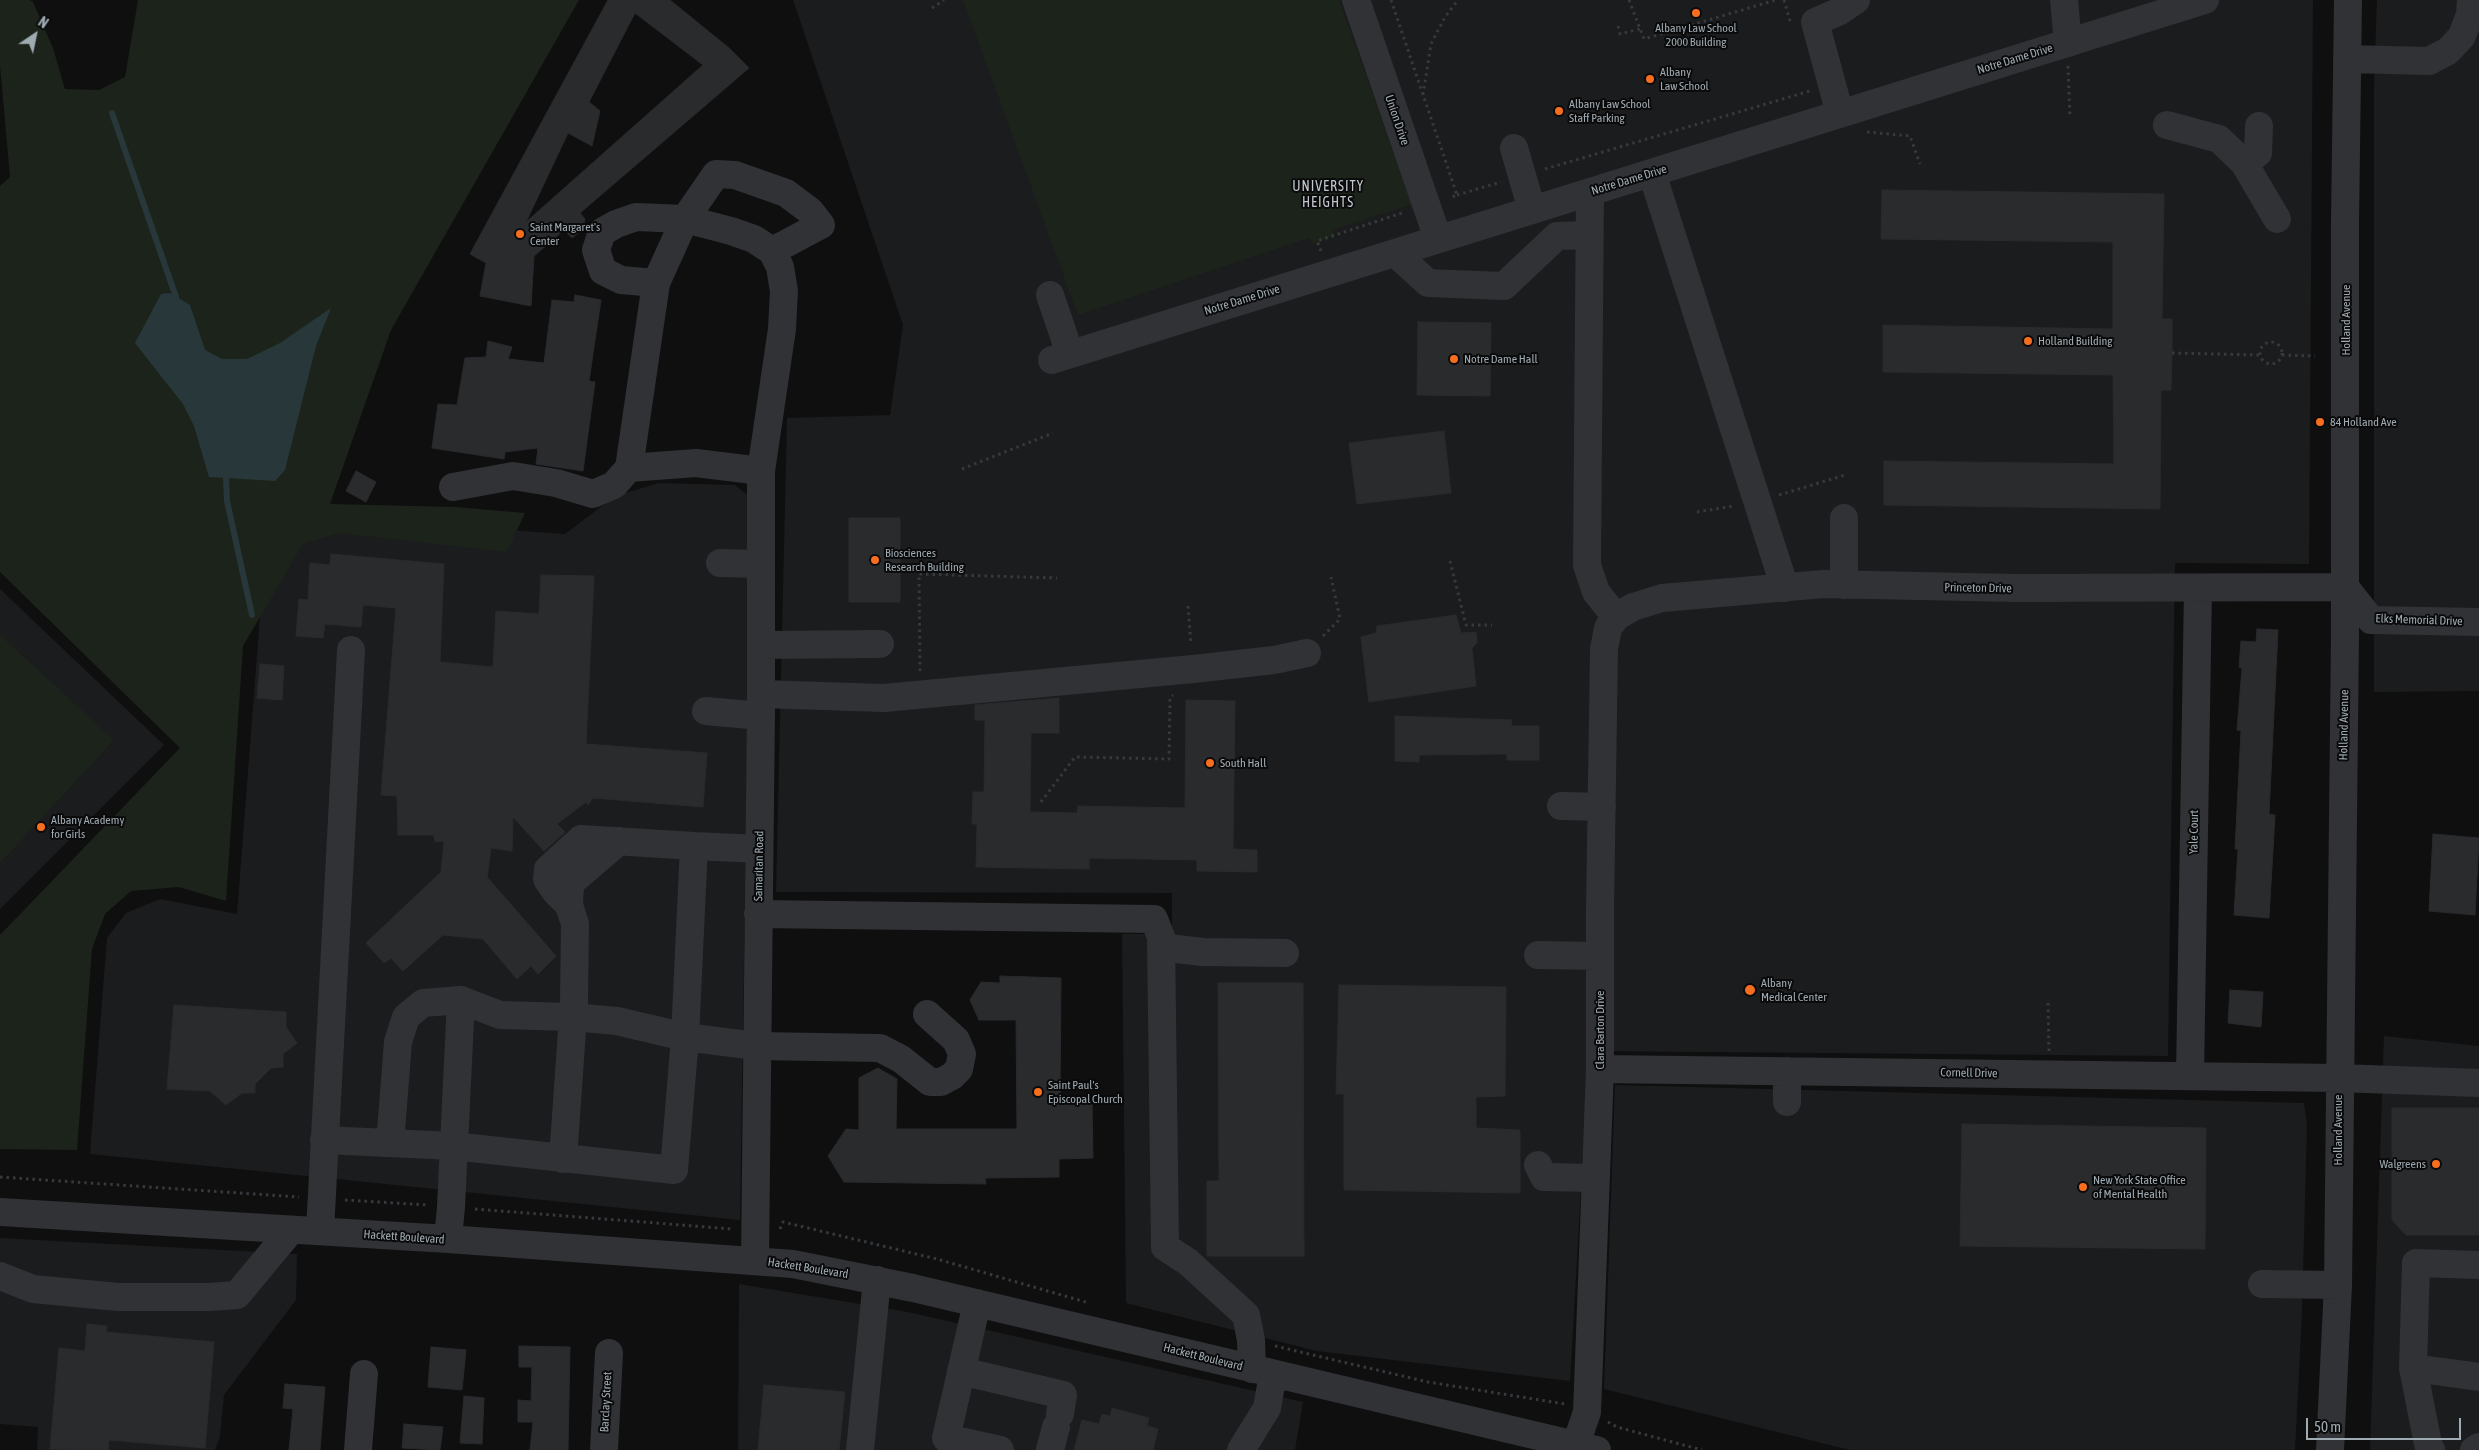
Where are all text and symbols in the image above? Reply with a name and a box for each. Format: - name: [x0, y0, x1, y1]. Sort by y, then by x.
- marker: Albany Law School 2000 Building: [1690, 7, 1702, 19]
- north arrow: [10, 10, 60, 60]
- text: N: [35, 14, 51, 32]
- place label: Albany Law School 2000 Building: [1655, 21, 1737, 49]
- street label: Notre Dame Drive: [1976, 41, 2054, 77]
- place label: Albany Law School: [1660, 65, 1709, 93]
- marker: Albany Law School: [1644, 73, 1656, 85]
- street label: Union Drive: [1382, 93, 1412, 147]
- place label: Albany Law School Staff Parking: [1569, 97, 1651, 125]
- marker: Albany Law School Staff Parking: [1553, 105, 1565, 117]
- street label: Notre Dame Drive: [1590, 162, 1668, 198]
- district label: UNIVERSITY HEIGHTS: [1291, 179, 1365, 212]
- place label: Saint Margaret's Center: [530, 220, 600, 248]
- marker: Saint Margaret's Center: [514, 228, 526, 240]
- street label: Notre Dame Drive: [1203, 282, 1281, 318]
- street label: Holland Avenue: [2339, 285, 2353, 355]
- place label: Holland Building: [2038, 334, 2112, 348]
- marker: Holland Building: [2022, 335, 2034, 347]
- place label: Notre Dame Hall: [1464, 352, 1538, 366]
- marker: Notre Dame Hall: [1448, 353, 1460, 365]
- place label: 84 Holland Ave: [2330, 415, 2397, 429]
- marker: 84 Holland Ave: [2314, 416, 2326, 428]
- place label: Biosciences Research Building: [885, 546, 964, 574]
- marker: Biosciences Research Building: [869, 554, 881, 566]
- street label: Princeton Drive: [1944, 580, 2012, 596]
- street label: Elks Memorial Drive: [2375, 611, 2463, 629]
- street label: Holland Avenue: [2336, 689, 2352, 761]
- place label: South Hall: [1220, 756, 1266, 770]
- marker: South Hall: [1204, 757, 1216, 769]
- street label: Yale Court: [2186, 810, 2202, 854]
- place label: Albany Academy for Girls: [51, 813, 124, 841]
- marker: Albany Academy for Girls: [35, 821, 47, 833]
- street label: Samaritan Road: [751, 831, 767, 901]
- place label: Albany Medical Center: [1761, 976, 1827, 1004]
- marker: Albany Medical Center: [1743, 983, 1757, 997]
- street label: Clara Barton Drive: [1593, 990, 1607, 1070]
- street label: Cornell Drive: [1940, 1065, 1998, 1081]
- place label: Saint Paul's Episcopal Church: [1048, 1078, 1123, 1106]
- marker: Saint Paul's Episcopal Church: [1032, 1086, 1044, 1098]
- street label: Holland Avenue: [2331, 1095, 2345, 1165]
- place label: Walgreens: [2379, 1157, 2426, 1171]
- marker: Walgreens: [2430, 1158, 2442, 1170]
- place label: New York State Office of Mental Health: [2093, 1173, 2186, 1201]
- marker: New York State Office of Mental Health: [2077, 1181, 2089, 1193]
- street label: Hackett Boulevard: [363, 1227, 445, 1247]
- street label: Hackett Boulevard: [767, 1255, 849, 1281]
- street label: Hackett Boulevard: [1162, 1340, 1244, 1374]
- street label: Barclay Street: [597, 1371, 615, 1433]
- scale bar: [2309, 1408, 2464, 1440]
- text: 50 m: [2314, 1418, 2341, 1435]

